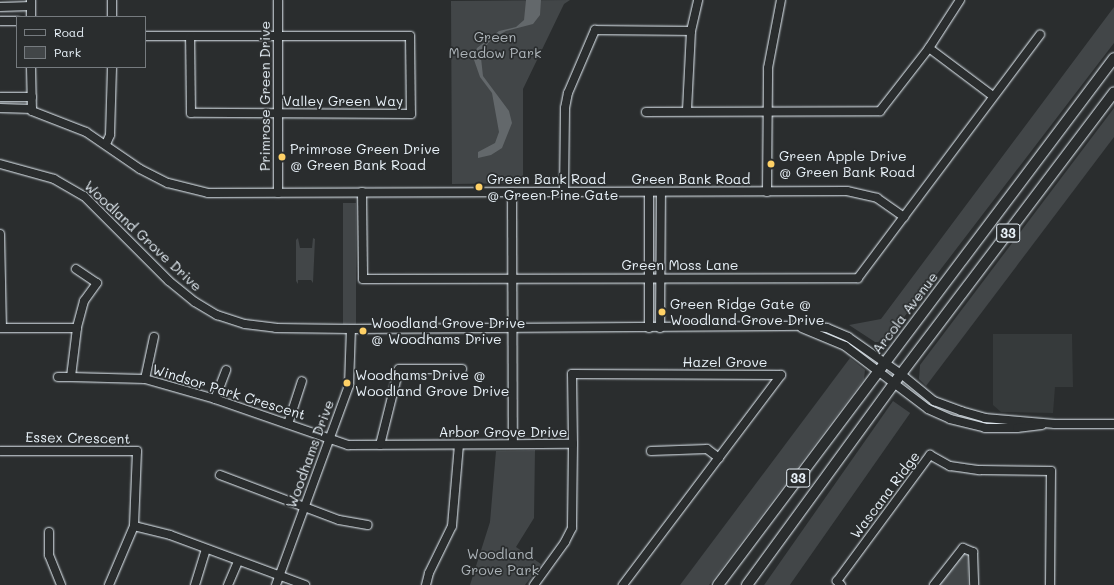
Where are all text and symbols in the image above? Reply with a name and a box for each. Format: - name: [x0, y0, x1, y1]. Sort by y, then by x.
- legend: [16, 16, 146, 68]
- street label: Primrose Green Drive: [257, 21, 273, 171]
- text: Road: [54, 24, 84, 40]
- park label: Green Meadow Park: [449, 29, 541, 62]
- text: Park: [54, 44, 81, 60]
- street label: Valley Green Way: [283, 93, 403, 109]
- place label: Primrose Green Drive @ Green Bank Road: [290, 141, 440, 174]
- place label: Green Apple Drive @ Green Bank Road: [779, 148, 915, 180]
- marker: Primrose Green Drive @ Green Bank Road: [277, 152, 287, 162]
- marker: Green Apple Drive @ Green Bank Road: [766, 159, 776, 169]
- place label: Green Bank Road @ Green Pine Gate: [487, 171, 619, 204]
- street label: Green Bank Road: [632, 171, 750, 187]
- street label: Woodland Grove Drive: [81, 177, 205, 295]
- marker: Green Bank Road @ Green Pine Gate: [474, 182, 484, 192]
- road number: 33: [996, 222, 1020, 244]
- street label: Green Moss Lane: [621, 257, 739, 273]
- street label: Arcola Avenue: [869, 269, 941, 357]
- place label: Green Ridge Gate @ Woodland Grove Drive: [670, 296, 824, 328]
- marker: Green Ridge Gate @ Woodland Grove Drive: [657, 307, 667, 317]
- place label: Woodland Grove Drive @ Woodhams Drive: [371, 315, 525, 348]
- marker: Woodland Grove Drive @ Woodhams Drive: [358, 326, 368, 336]
- street label: Hazel Grove: [683, 354, 767, 370]
- street label: Windsor Park Crescent: [150, 361, 308, 423]
- place label: Woodhams Drive @ Woodland Grove Drive: [355, 367, 509, 400]
- marker: Woodhams Drive @ Woodland Grove Drive: [342, 378, 352, 388]
- street label: Woodhams Drive: [283, 398, 337, 510]
- street label: Arbor Grove Drive: [439, 424, 567, 440]
- street label: Essex Crescent: [25, 429, 131, 447]
- street label: Wascana Ridge: [847, 448, 923, 542]
- road number: 33: [786, 467, 810, 489]
- park label: Woodland Grove Park: [461, 546, 539, 578]

